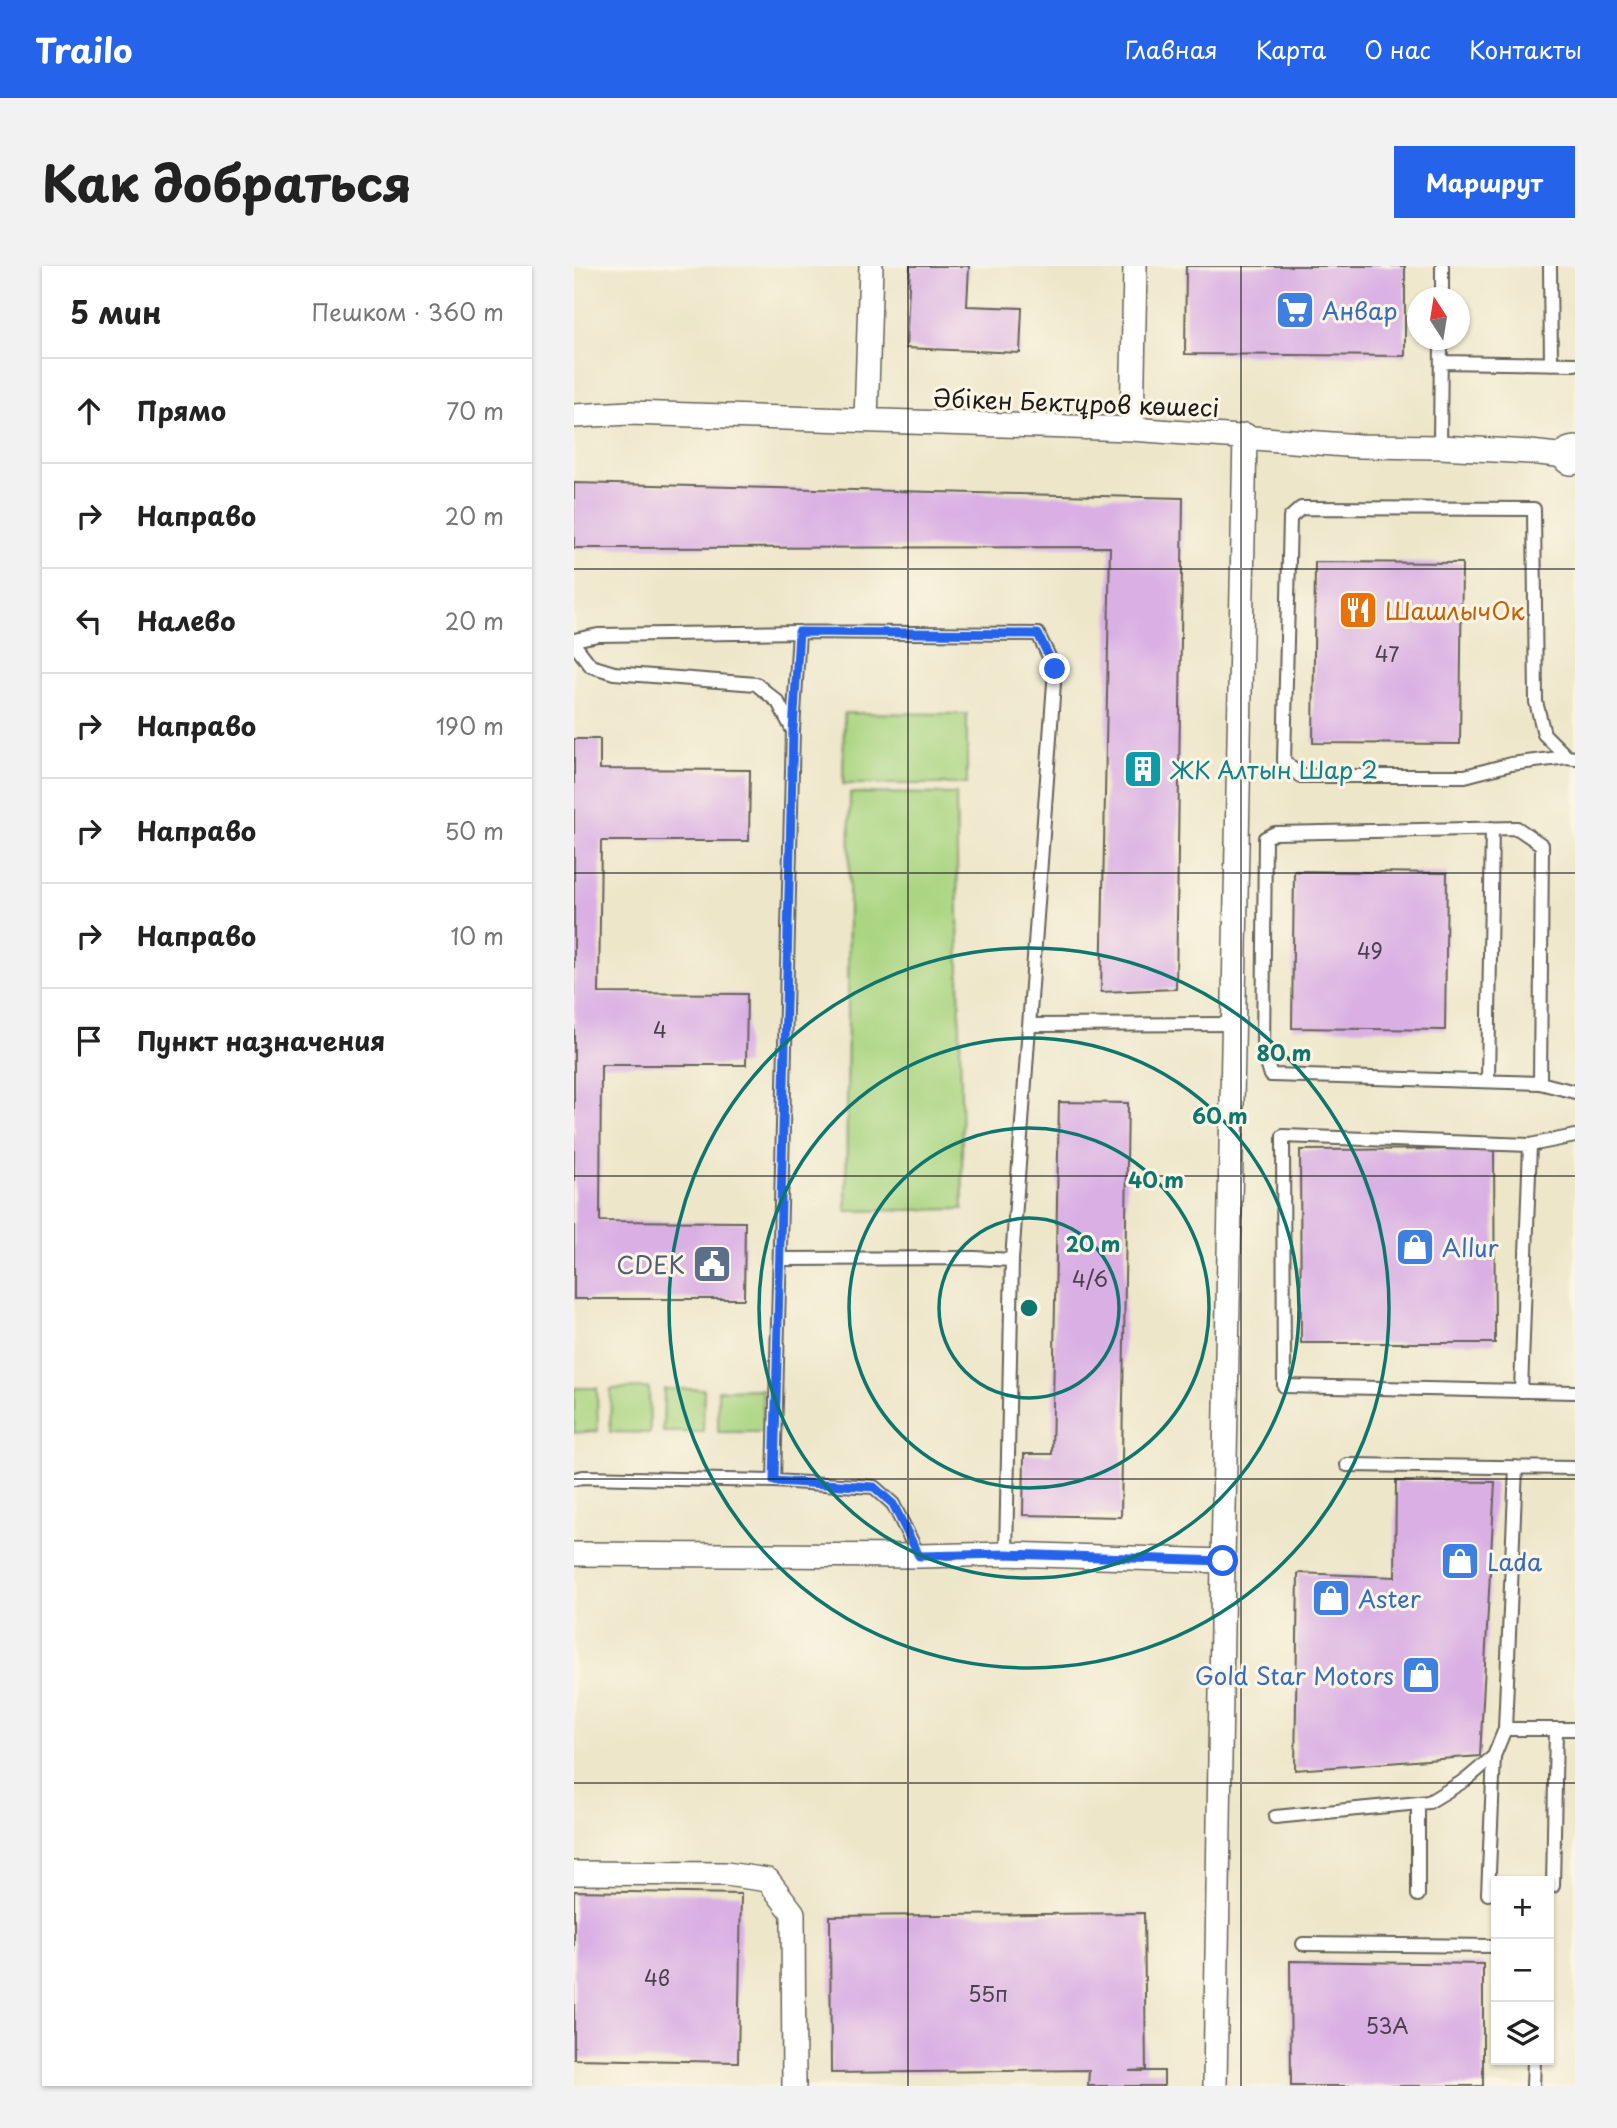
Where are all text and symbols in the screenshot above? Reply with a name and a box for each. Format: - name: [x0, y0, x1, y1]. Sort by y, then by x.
- text: Trailo: [35, 24, 132, 74]
- text: Главная: [1125, 31, 1218, 67]
- text: Карта: [1256, 31, 1326, 67]
- text: О нас: [1364, 31, 1431, 67]
- text: Контакты: [1469, 31, 1582, 67]
- text: Как добраться: [42, 145, 412, 219]
- button: Маршрут: [1394, 146, 1575, 218]
- north arrow: [1407, 287, 1470, 350]
- text: 5 мин: [70, 289, 162, 334]
- supermarket icon: Анвар: [1274, 289, 1316, 331]
- place label: Анвар: [1322, 292, 1398, 328]
- text: Пешком · 360 m: [312, 294, 504, 329]
- street label: Әбікен Бектұров көшесі: [932, 379, 1220, 425]
- text: Прямо: [137, 391, 226, 430]
- icon: ahead: [70, 392, 108, 430]
- text: 70 m: [446, 393, 504, 428]
- text: Направо: [137, 496, 256, 535]
- icon: right: [70, 497, 108, 535]
- text: 20 m: [445, 498, 504, 533]
- restaurant icon: ШашлычОк: [1337, 589, 1379, 631]
- place label: ШашлычОк: [1385, 592, 1524, 628]
- text: Налево: [137, 601, 235, 640]
- icon: left: [70, 602, 108, 640]
- text: 20 m: [445, 603, 504, 638]
- house number: 47: [1375, 637, 1399, 669]
- route end: [1039, 653, 1070, 684]
- text: Направо: [137, 706, 256, 745]
- icon: right: [70, 707, 108, 745]
- text: 190 m: [436, 708, 504, 743]
- building icon: ЖК Алтын Шар 2: [1122, 748, 1164, 790]
- place label: ЖК Алтын Шар 2: [1170, 751, 1378, 787]
- text: Направо: [137, 811, 256, 850]
- icon: right: [70, 812, 108, 850]
- text: 50 m: [444, 813, 504, 848]
- text: Направо: [137, 916, 256, 955]
- icon: right: [70, 917, 108, 955]
- text: 10 m: [450, 918, 504, 953]
- house number: 49: [1357, 934, 1383, 966]
- house number: 4: [653, 1013, 667, 1045]
- text: Пункт назначения: [137, 1021, 385, 1060]
- icon: arrive: [70, 1022, 108, 1060]
- text: 80 m: [1257, 1036, 1311, 1068]
- text: 60 m: [1192, 1099, 1248, 1131]
- text: 40 m: [1128, 1163, 1184, 1195]
- shop icon: Allur: [1394, 1226, 1436, 1268]
- text: 20 m: [1066, 1227, 1120, 1259]
- place label: Allur: [1442, 1229, 1500, 1265]
- public building icon: CDEK: [691, 1243, 733, 1285]
- place label: CDEK: [616, 1246, 685, 1282]
- house number: 4/6: [1072, 1262, 1108, 1294]
- centre of rings: [1017, 1296, 1041, 1320]
- shop icon: Lada: [1439, 1540, 1481, 1582]
- place label: Lada: [1487, 1543, 1542, 1579]
- route start: [1207, 1545, 1238, 1576]
- shop icon: Aster: [1310, 1577, 1352, 1619]
- place label: Aster: [1358, 1580, 1422, 1616]
- shop icon: Gold Star Motors: [1400, 1654, 1442, 1696]
- place label: Gold Star Motors: [1195, 1657, 1394, 1693]
- map controls: [1491, 1876, 1554, 2065]
- button: +: [1491, 1876, 1554, 1939]
- button: −: [1491, 1939, 1554, 2002]
- house number: 4в: [644, 1961, 670, 1993]
- house number: 55п: [968, 1977, 1008, 2009]
- button: layers: [1491, 2002, 1554, 2065]
- house number: 53А: [1365, 2009, 1409, 2041]

